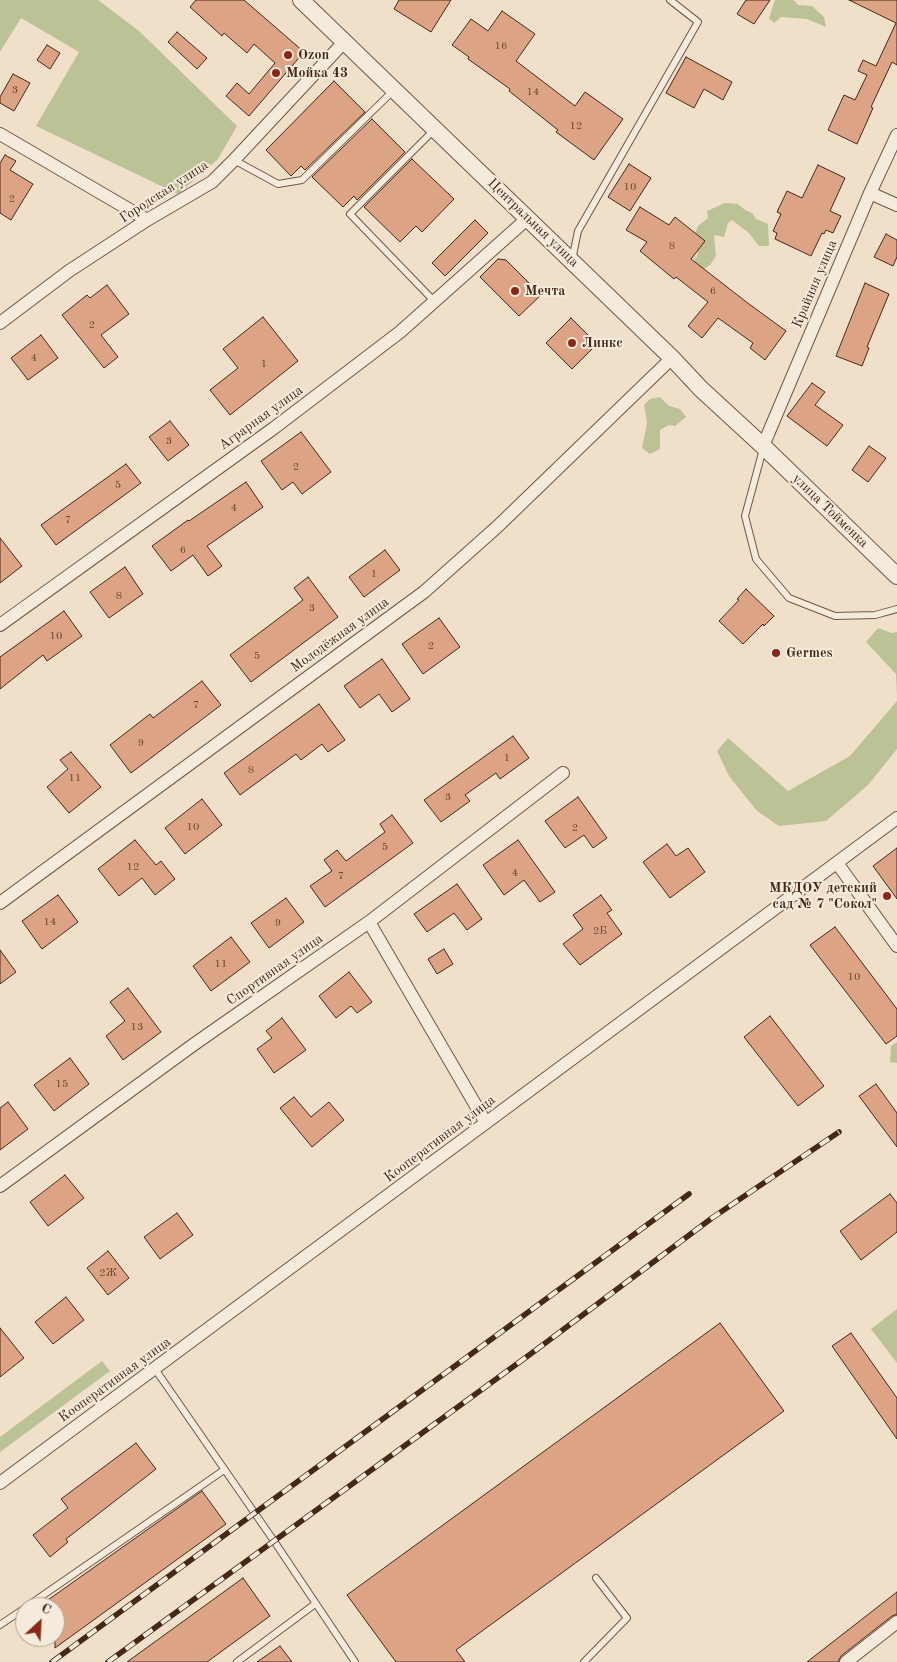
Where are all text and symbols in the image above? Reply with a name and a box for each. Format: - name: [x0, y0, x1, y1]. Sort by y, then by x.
- house number: 16: [495, 39, 507, 53]
- place label: Ozon: [298, 47, 329, 63]
- marker: Ozon: [282, 49, 294, 61]
- place label: Мойка 43: [286, 65, 348, 81]
- marker: Мойка 43: [270, 67, 282, 79]
- house number: 3: [12, 83, 18, 97]
- house number: 14: [527, 85, 539, 99]
- house number: 12: [570, 119, 582, 133]
- street label: Городская улица: [116, 157, 212, 227]
- street label: Центральная улица: [484, 175, 582, 271]
- house number: 10: [624, 180, 636, 194]
- house number: 2: [9, 192, 15, 206]
- street label: Крайняя улица: [789, 238, 841, 330]
- house number: 8: [669, 239, 675, 253]
- place label: Мечта: [525, 283, 565, 299]
- house number: 6: [710, 284, 716, 298]
- marker: Мечта: [509, 285, 521, 297]
- house number: 2: [89, 318, 95, 332]
- place label: Линкс: [582, 335, 623, 351]
- marker: Линкс: [566, 337, 578, 349]
- house number: 4: [31, 351, 37, 365]
- house number: 1: [261, 357, 267, 371]
- street label: Аграрная улица: [216, 382, 306, 454]
- house number: 3: [166, 434, 172, 448]
- house number: 2: [293, 460, 299, 474]
- street label: улица Тойменка: [788, 470, 872, 552]
- house number: 5: [115, 478, 121, 492]
- house number: 4: [231, 501, 237, 515]
- house number: 7: [65, 513, 71, 527]
- house number: 6: [180, 543, 186, 557]
- house number: 1: [371, 567, 377, 581]
- house number: 8: [116, 589, 122, 603]
- street label: Молодёжная улица: [288, 594, 392, 676]
- house number: 3: [309, 601, 315, 615]
- house number: 10: [50, 629, 62, 643]
- house number: 2: [428, 639, 434, 653]
- place label: Germes: [786, 645, 833, 661]
- marker: Germes: [770, 647, 782, 659]
- house number: 5: [254, 649, 260, 663]
- house number: 7: [193, 698, 199, 712]
- house number: 9: [138, 736, 144, 750]
- house number: 1: [504, 751, 510, 765]
- house number: 8: [248, 763, 254, 777]
- house number: 11: [69, 771, 81, 785]
- house number: 3: [445, 790, 451, 804]
- house number: 10: [187, 820, 199, 834]
- house number: 2: [572, 821, 578, 835]
- house number: 5: [382, 840, 388, 854]
- house number: 12: [127, 860, 139, 874]
- house number: 4: [512, 866, 518, 880]
- house number: 7: [338, 869, 344, 883]
- place label: МКДОУ детский сад № 7 "Сокол": [769, 880, 877, 912]
- marker: МКДОУ детский сад № 7 "Сокол": [881, 890, 893, 902]
- house number: 14: [44, 915, 56, 929]
- house number: 9: [275, 916, 281, 930]
- house number: 2Б: [593, 924, 607, 938]
- street label: Спортивная улица: [224, 931, 326, 1009]
- house number: 11: [215, 957, 227, 971]
- house number: 10: [848, 970, 860, 984]
- house number: 13: [131, 1020, 143, 1034]
- house number: 15: [56, 1077, 68, 1091]
- street label: Кооперативная улица: [381, 1092, 499, 1186]
- house number: 2Ж: [99, 1266, 117, 1280]
- street label: Кооперативная улица: [56, 1334, 174, 1426]
- north arrow: [15, 1597, 65, 1647]
- text: С: [39, 1601, 53, 1618]

